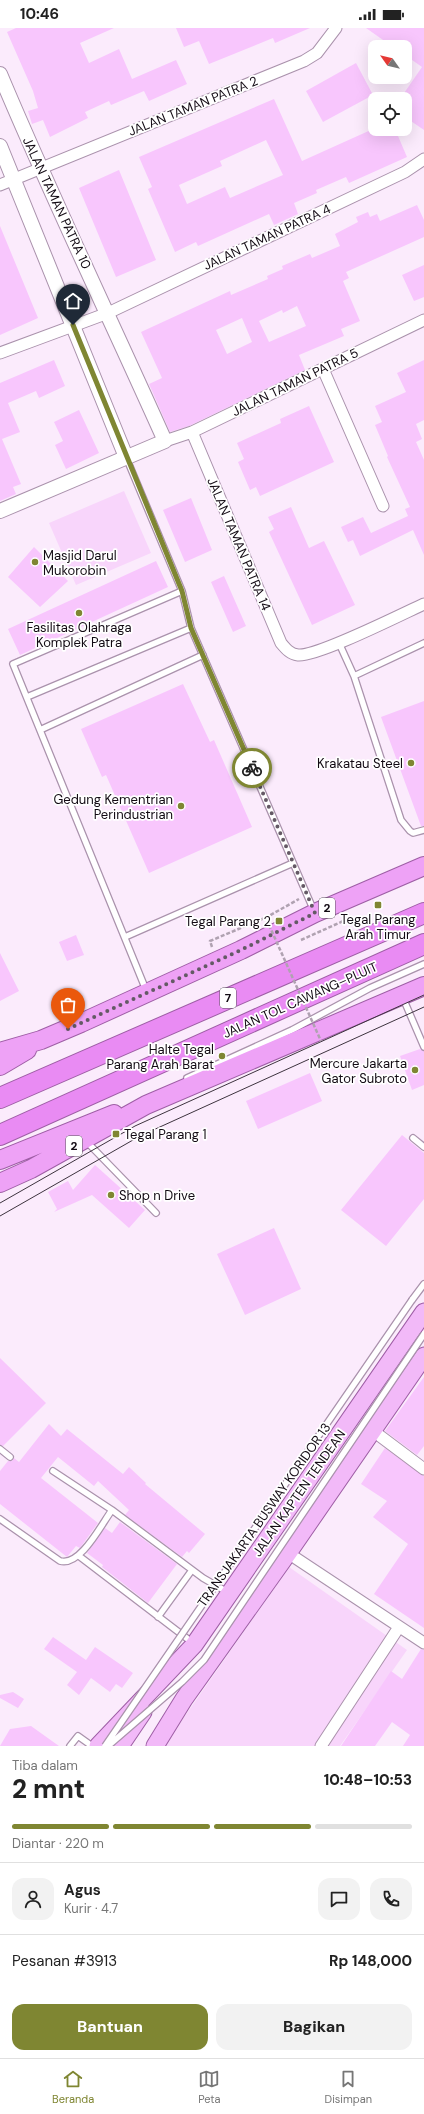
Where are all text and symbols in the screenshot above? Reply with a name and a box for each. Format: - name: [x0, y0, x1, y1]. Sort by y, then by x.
- text: 10:46: [20, 4, 59, 24]
- north arrow: [368, 40, 412, 84]
- map controls: [368, 40, 412, 136]
- street label: JALAN TAMAN PATRA 2: [126, 72, 260, 140]
- button: locate: [368, 92, 412, 136]
- street label: JALAN TAMAN PATRA 10: [19, 134, 95, 272]
- street label: JALAN TAMAN PATRA 4: [201, 200, 333, 274]
- pin: [56, 284, 90, 325]
- icon: home: [62, 290, 84, 312]
- street label: JALAN TAMAN PATRA 5: [229, 344, 361, 420]
- street label: JALAN TAMAN PATRA 14: [203, 475, 275, 613]
- place label: Masjid Darul Mukorobin: [43, 547, 117, 579]
- marker: Masjid Darul Mukorobin: [30, 557, 40, 567]
- marker: Fasilitas Olahraga Komplek Patra: [74, 608, 84, 618]
- place label: Fasilitas Olahraga Komplek Patra: [26, 619, 132, 651]
- courier: [232, 748, 272, 788]
- place label: Krakatau Steel: [317, 755, 403, 772]
- icon: bike: [241, 757, 263, 779]
- marker: Krakatau Steel: [406, 758, 416, 768]
- place label: Gedung Kementrian Perindustrian: [53, 791, 173, 823]
- marker: Gedung Kementrian Perindustrian: [176, 801, 186, 811]
- road number: 2: [319, 898, 335, 918]
- marker: Tegal Parang Arah Timur: [373, 900, 383, 910]
- place label: Tegal Parang Arah Timur: [340, 911, 416, 943]
- place label: Tegal Parang 2: [185, 913, 271, 930]
- marker: Tegal Parang 2: [274, 916, 284, 926]
- street label: JALAN TOL CAWANG–PLUIT: [220, 958, 380, 1042]
- pin: [51, 988, 85, 1029]
- road number: 7: [220, 988, 236, 1008]
- icon: bag: [57, 994, 79, 1016]
- place label: Halte Tegal Parang Arah Barat: [106, 1041, 214, 1073]
- marker: Halte Tegal Parang Arah Barat: [217, 1051, 227, 1061]
- place label: Mercure Jakarta Gator Subroto: [310, 1055, 407, 1087]
- marker: Mercure Jakarta Gator Subroto: [410, 1065, 420, 1075]
- place label: Tegal Parang 1: [124, 1126, 207, 1143]
- marker: Tegal Parang 1: [111, 1129, 121, 1139]
- road number: 2: [66, 1136, 82, 1156]
- place label: Shop n Drive: [119, 1187, 195, 1204]
- marker: Shop n Drive: [106, 1190, 116, 1200]
- street label: TRANSJAKARTA BUSWAY KORIDOR 13: [194, 1420, 334, 1610]
- street label: JALAN KAPTEN TENDEAN: [249, 1426, 349, 1560]
- text: Tiba dalam: [12, 1757, 78, 1774]
- text: 10:48–10:53: [324, 1770, 412, 1790]
- text: 2 mnt: [12, 1772, 85, 1806]
- text: Diantar · 220 m: [12, 1835, 104, 1852]
- button: person: [12, 1878, 54, 1920]
- button: chat: [318, 1878, 360, 1920]
- button: phone: [370, 1878, 412, 1920]
- text: Agus: [64, 1880, 101, 1900]
- text: Kurir · 4.7: [64, 1900, 118, 1917]
- text: Pesanan #3913: [12, 1951, 117, 1971]
- text: Rp 148,000: [329, 1951, 412, 1971]
- button: Bantuan: [12, 2004, 208, 2050]
- button: Bagikan: [216, 2004, 412, 2050]
- tab: Beranda: [52, 2068, 94, 2106]
- tab: Peta: [198, 2068, 221, 2106]
- tab: Disimpan: [325, 2068, 372, 2106]

